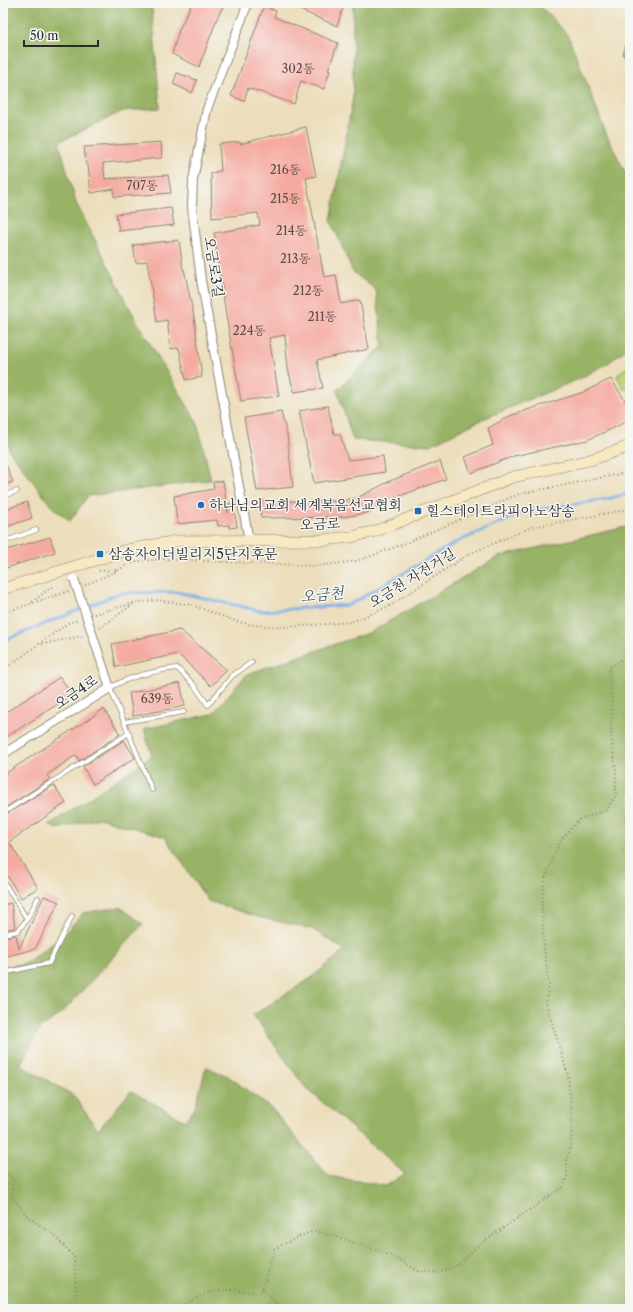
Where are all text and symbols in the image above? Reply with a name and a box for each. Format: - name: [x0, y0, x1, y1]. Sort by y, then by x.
- scale bar: [24, 22, 98, 48]
- text: 50 m: [30, 28, 59, 43]
- house number: 302동: [282, 61, 315, 76]
- house number: 216동: [270, 162, 301, 177]
- house number: 707동: [126, 178, 158, 193]
- house number: 215동: [270, 191, 300, 206]
- house number: 214동: [276, 223, 307, 238]
- street label: 오금로3길: [200, 235, 228, 299]
- house number: 213동: [280, 251, 310, 266]
- house number: 212동: [293, 283, 324, 298]
- house number: 211동: [308, 309, 337, 324]
- house number: 224동: [233, 323, 266, 338]
- place label: 하나님의교회 세계복음선교협회: [209, 496, 402, 514]
- marker: 하나님의교회 세계복음선교협회: [196, 500, 206, 510]
- place label: 힐스테이트라피아노삼송: [426, 502, 575, 520]
- marker: 힐스테이트라피아노삼송: [413, 506, 423, 516]
- street label: 오금로: [299, 514, 341, 534]
- street label: 오금천 자전거길: [366, 544, 458, 612]
- place label: 삼송자이더빌리지5단지후문: [108, 545, 278, 563]
- marker: 삼송자이더빌리지5단지후문: [95, 549, 105, 559]
- water label: 오금천: [299, 583, 346, 606]
- street label: 오금4로: [51, 671, 102, 713]
- house number: 639동: [141, 691, 174, 706]

